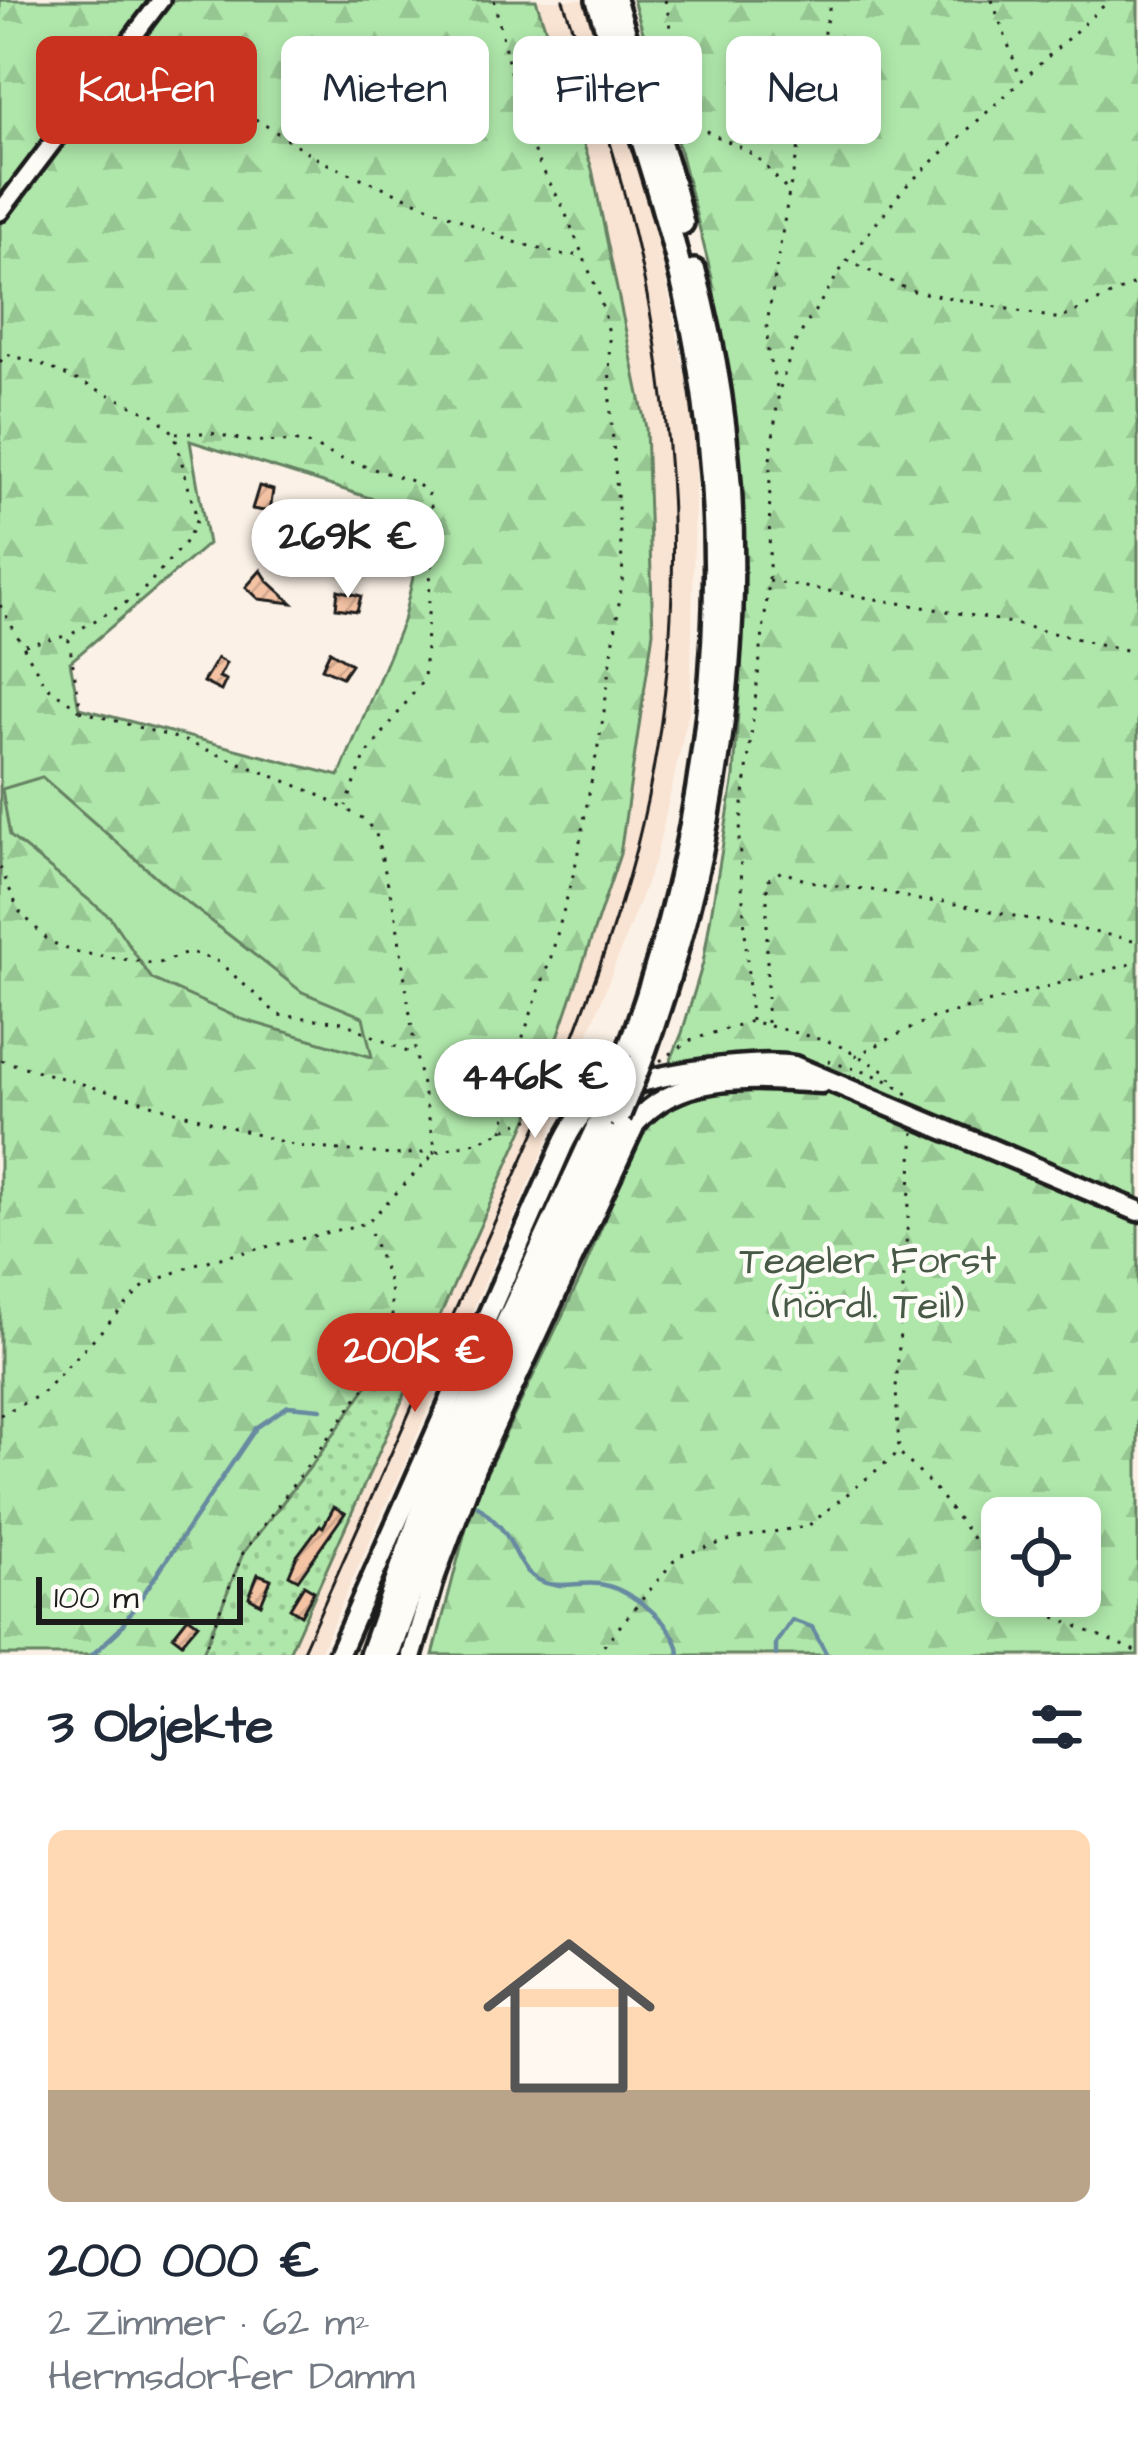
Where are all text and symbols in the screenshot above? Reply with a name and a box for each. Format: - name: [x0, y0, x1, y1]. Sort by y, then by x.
- chip: Kaufen: [36, 36, 257, 144]
- chip: Mieten: [281, 36, 489, 144]
- chip: Filter: [513, 36, 702, 144]
- chip: Neu: [726, 36, 881, 144]
- pin: 269K €: [250, 499, 446, 601]
- text: 269K €: [278, 511, 418, 565]
- pin: 446K €: [437, 1039, 633, 1141]
- text: 446K €: [461, 1051, 609, 1105]
- park label: Tegeler Forst (nördl. Teil): [740, 1235, 997, 1334]
- pin: 200K €: [317, 1313, 513, 1415]
- text: 200K €: [344, 1325, 486, 1379]
- map controls: [981, 1497, 1101, 1617]
- button: locate: [981, 1497, 1101, 1617]
- scale bar: [36, 1571, 243, 1624]
- text: 100 m: [54, 1575, 139, 1621]
- text: 3 Objekte: [48, 1692, 273, 1763]
- icon: filters: [1024, 1694, 1090, 1760]
- icon: home: [461, 1908, 677, 2124]
- text: 200 000 €: [48, 2226, 319, 2297]
- text: 2 Zimmer · 62 m²: [48, 2297, 370, 2351]
- text: Hermsdorfer Damm: [48, 2351, 415, 2405]

